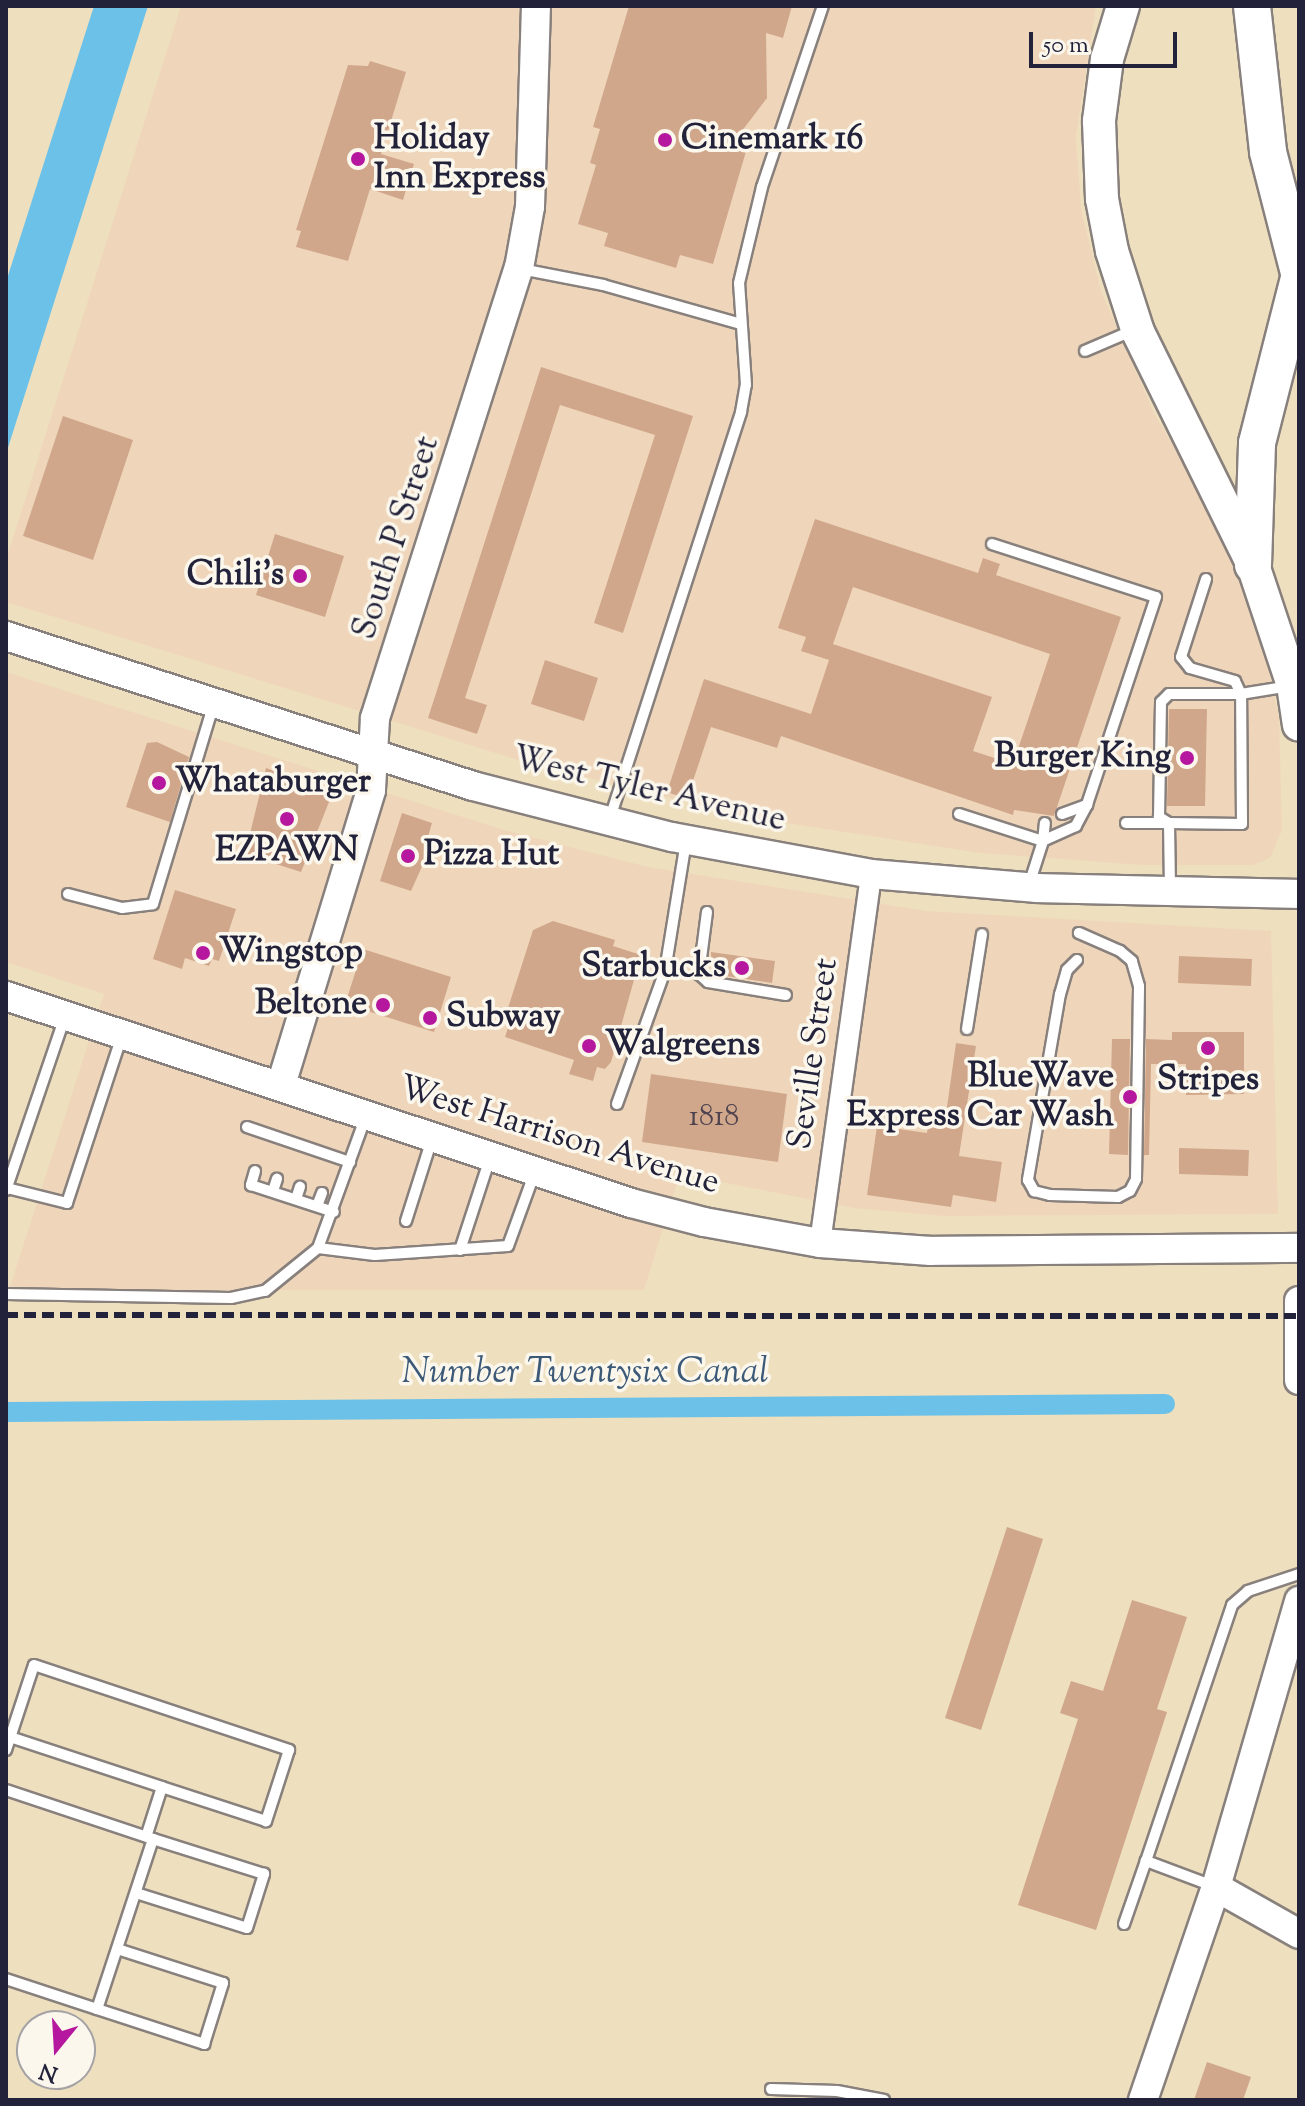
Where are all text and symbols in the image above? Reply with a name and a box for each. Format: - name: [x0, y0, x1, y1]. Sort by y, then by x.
- scale bar: [1033, 16, 1181, 66]
- text: 50 m: [1043, 29, 1089, 63]
- place label: Holiday Inn Express: [374, 119, 546, 198]
- place label: Cinemark 16: [681, 120, 863, 160]
- marker: Cinemark 16: [656, 131, 674, 149]
- marker: Holiday Inn Express: [349, 150, 367, 168]
- street label: South P Street: [345, 431, 449, 645]
- place label: Chili's: [187, 556, 284, 596]
- marker: Chili's: [291, 567, 309, 585]
- place label: Burger King: [994, 738, 1171, 778]
- street label: West Tyler Avenue: [509, 739, 789, 841]
- marker: Burger King: [1178, 749, 1196, 767]
- place label: Whataburger: [175, 763, 371, 803]
- marker: Whataburger: [150, 774, 168, 792]
- marker: EZPAWN: [278, 810, 296, 828]
- place label: EZPAWN: [215, 832, 359, 872]
- place label: Pizza Hut: [424, 836, 559, 876]
- marker: Pizza Hut: [399, 847, 417, 865]
- place label: Wingstop: [219, 933, 363, 973]
- marker: Wingstop: [194, 944, 212, 962]
- place label: Starbucks: [581, 948, 726, 988]
- street label: Seville Street: [780, 956, 848, 1152]
- marker: Starbucks: [733, 959, 751, 977]
- place label: Beltone: [255, 985, 367, 1025]
- marker: Beltone: [374, 996, 392, 1014]
- place label: Subway: [446, 998, 561, 1038]
- marker: Subway: [421, 1009, 439, 1027]
- place label: Walgreens: [605, 1026, 760, 1066]
- marker: Walgreens: [580, 1037, 598, 1055]
- marker: Stripes: [1199, 1039, 1217, 1057]
- place label: BlueWave Express Car Wash: [847, 1057, 1114, 1136]
- place label: Stripes: [1157, 1061, 1259, 1101]
- street label: West Harrison Avenue: [394, 1068, 724, 1204]
- marker: BlueWave Express Car Wash: [1121, 1088, 1139, 1106]
- house number: 1818: [689, 1100, 739, 1136]
- water label: Number Twentysix Canal: [401, 1352, 769, 1396]
- north arrow: [16, 2010, 96, 2090]
- text: N: [36, 2053, 62, 2089]

